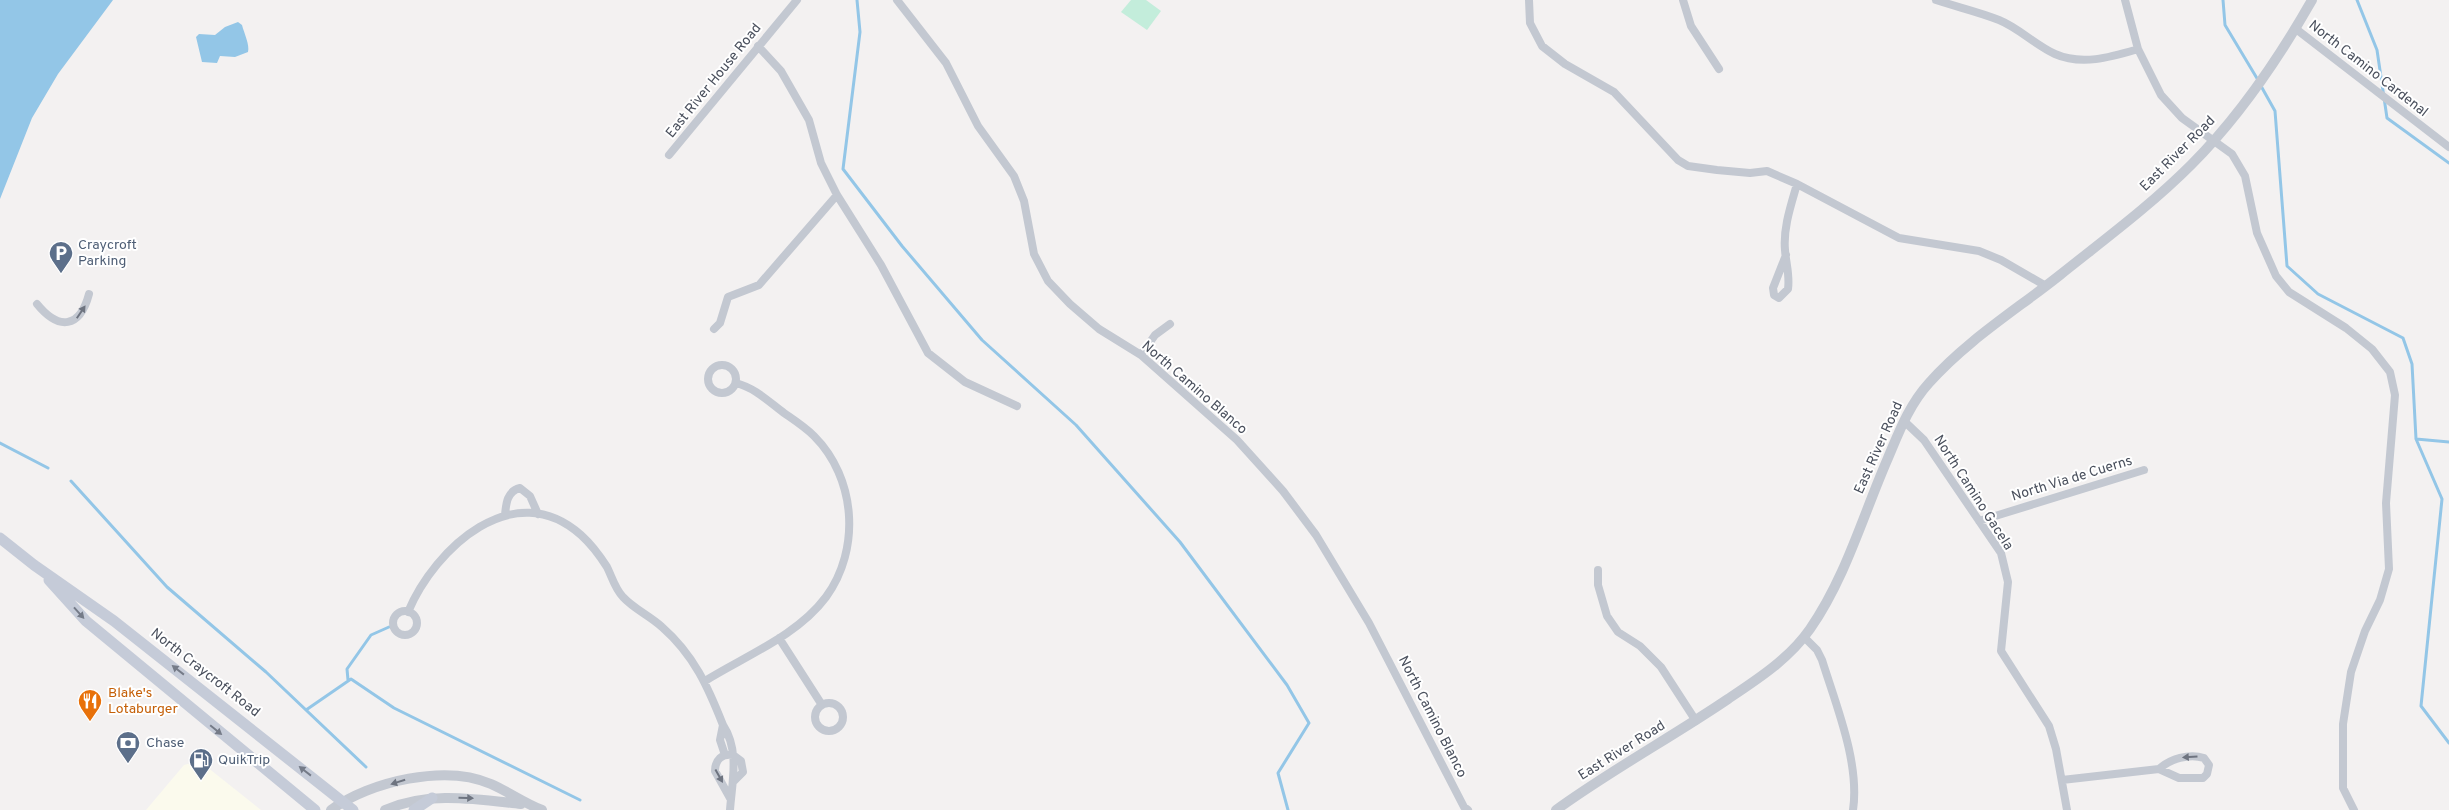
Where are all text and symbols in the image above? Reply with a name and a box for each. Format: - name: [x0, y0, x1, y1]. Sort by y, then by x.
- street label: North Camino Cardenal: [2305, 17, 2431, 121]
- street label: East River House Road: [663, 20, 765, 142]
- street label: East River Road: [2137, 113, 2219, 195]
- place label: Craycroft Parking: [78, 237, 137, 270]
- parking icon: Craycroft Parking: [48, 240, 74, 274]
- one-way arrow: [76, 305, 86, 319]
- street label: North Camino Blanco: [1138, 338, 1250, 439]
- street label: East River Road: [1851, 399, 1907, 497]
- street label: North Camino Gacela: [1929, 432, 2017, 554]
- street label: North Via de Cuerns: [2010, 453, 2134, 505]
- one-way arrow: [73, 607, 85, 619]
- street label: North Craycroft Road: [147, 625, 263, 721]
- street label: North Camino Blanco: [1394, 653, 1470, 781]
- one-way arrow: [171, 664, 184, 675]
- place label: Blake's Lotaburger: [108, 685, 178, 718]
- restaurant icon: Blake's Lotaburger: [77, 688, 103, 722]
- street label: East River Road: [1575, 717, 1669, 785]
- one-way arrow: [209, 724, 222, 735]
- bank icon: Chase: [115, 730, 141, 764]
- place label: Chase: [146, 735, 184, 752]
- fuel station icon: QuikTrip: [188, 747, 214, 781]
- place label: QuikTrip: [218, 752, 270, 769]
- one-way arrow: [2182, 754, 2198, 762]
- one-way arrow: [299, 765, 312, 776]
- one-way arrow: [715, 769, 723, 784]
- one-way arrow: [391, 778, 406, 786]
- one-way arrow: [459, 795, 475, 803]

